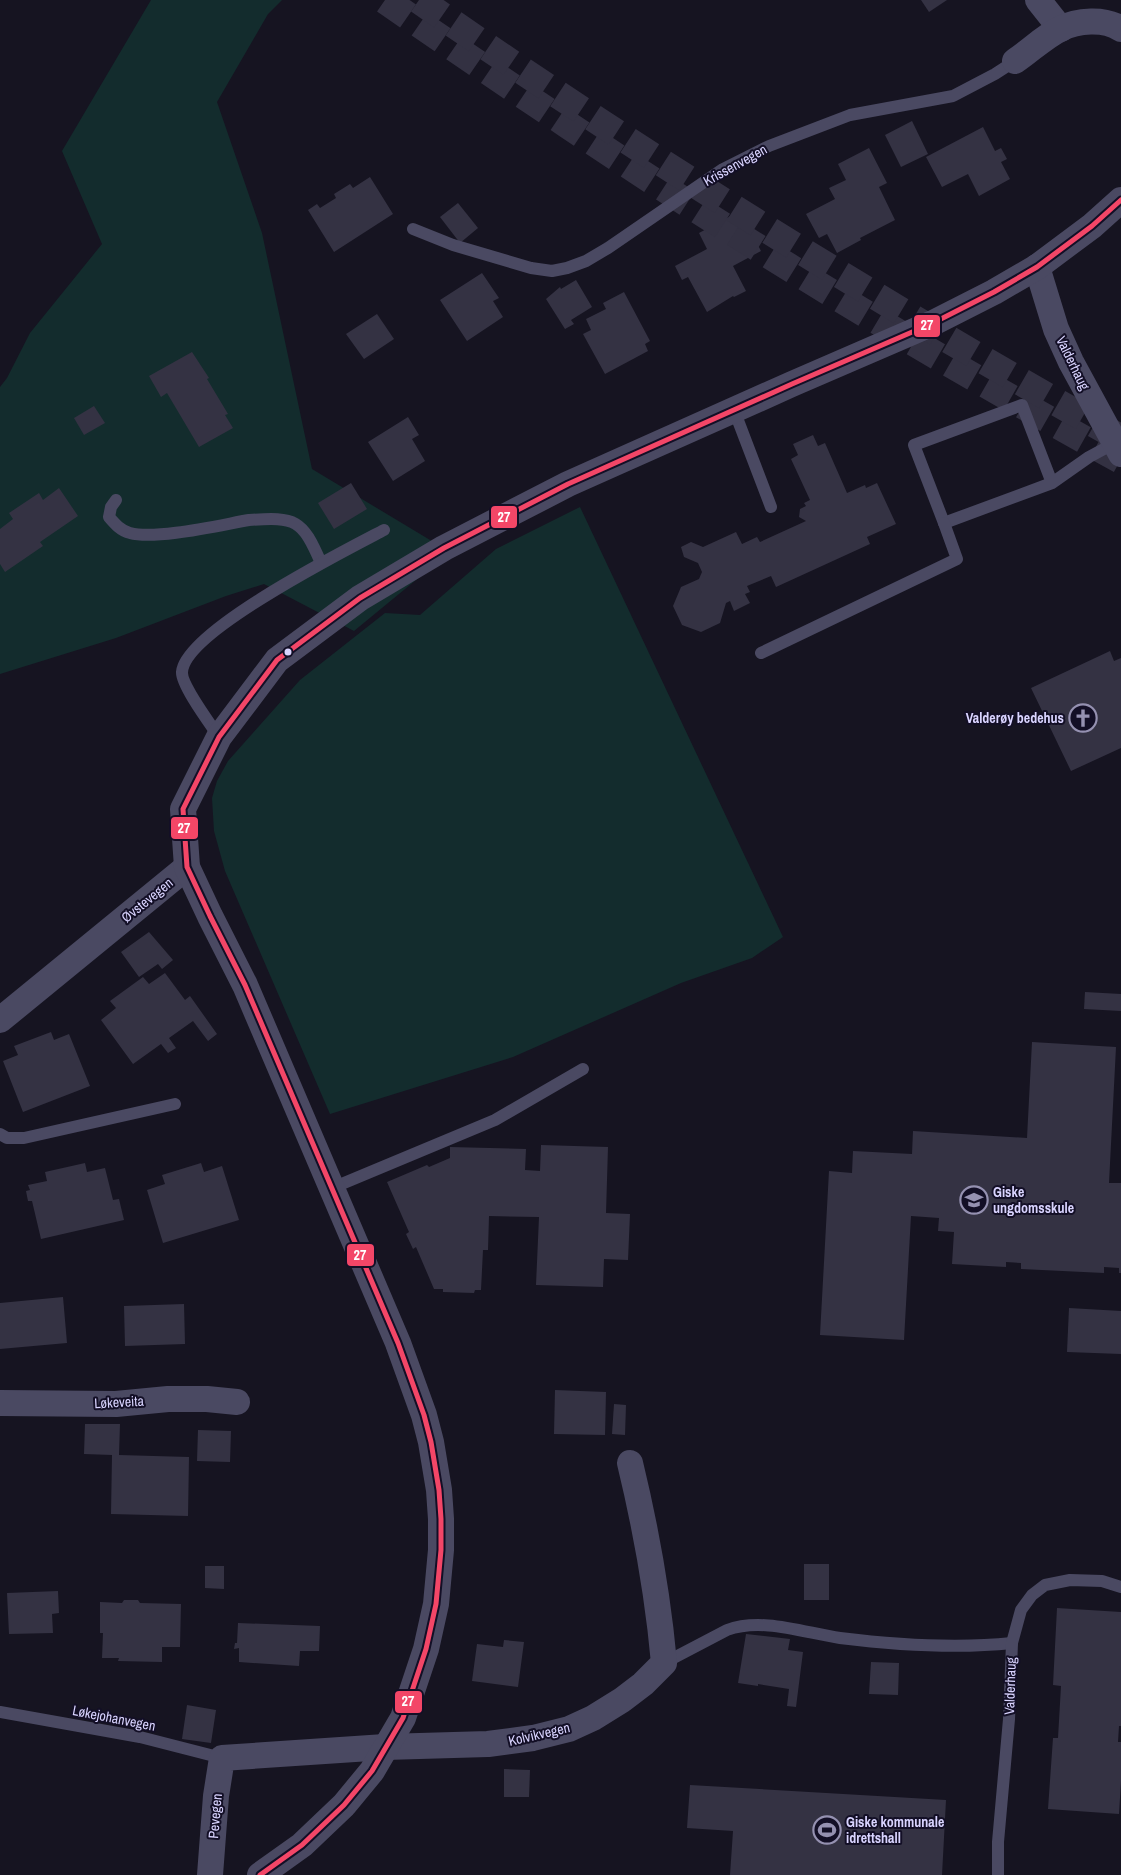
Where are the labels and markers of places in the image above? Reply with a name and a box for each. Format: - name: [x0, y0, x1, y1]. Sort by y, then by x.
- unlabelled marker: [283, 647, 293, 657]
- church icon: Valderøy bedehus: [1068, 703, 1098, 733]
- place label: Valderøy bedehus: [966, 709, 1064, 727]
- place label: Giske ungdomsskule: [993, 1183, 1074, 1217]
- school or university icon: Giske ungdomsskule: [959, 1185, 989, 1215]
- place label: Giske kommunale idrettshall: [846, 1813, 944, 1847]
- sports icon: Giske kommunale idrettshall: [812, 1815, 842, 1845]

